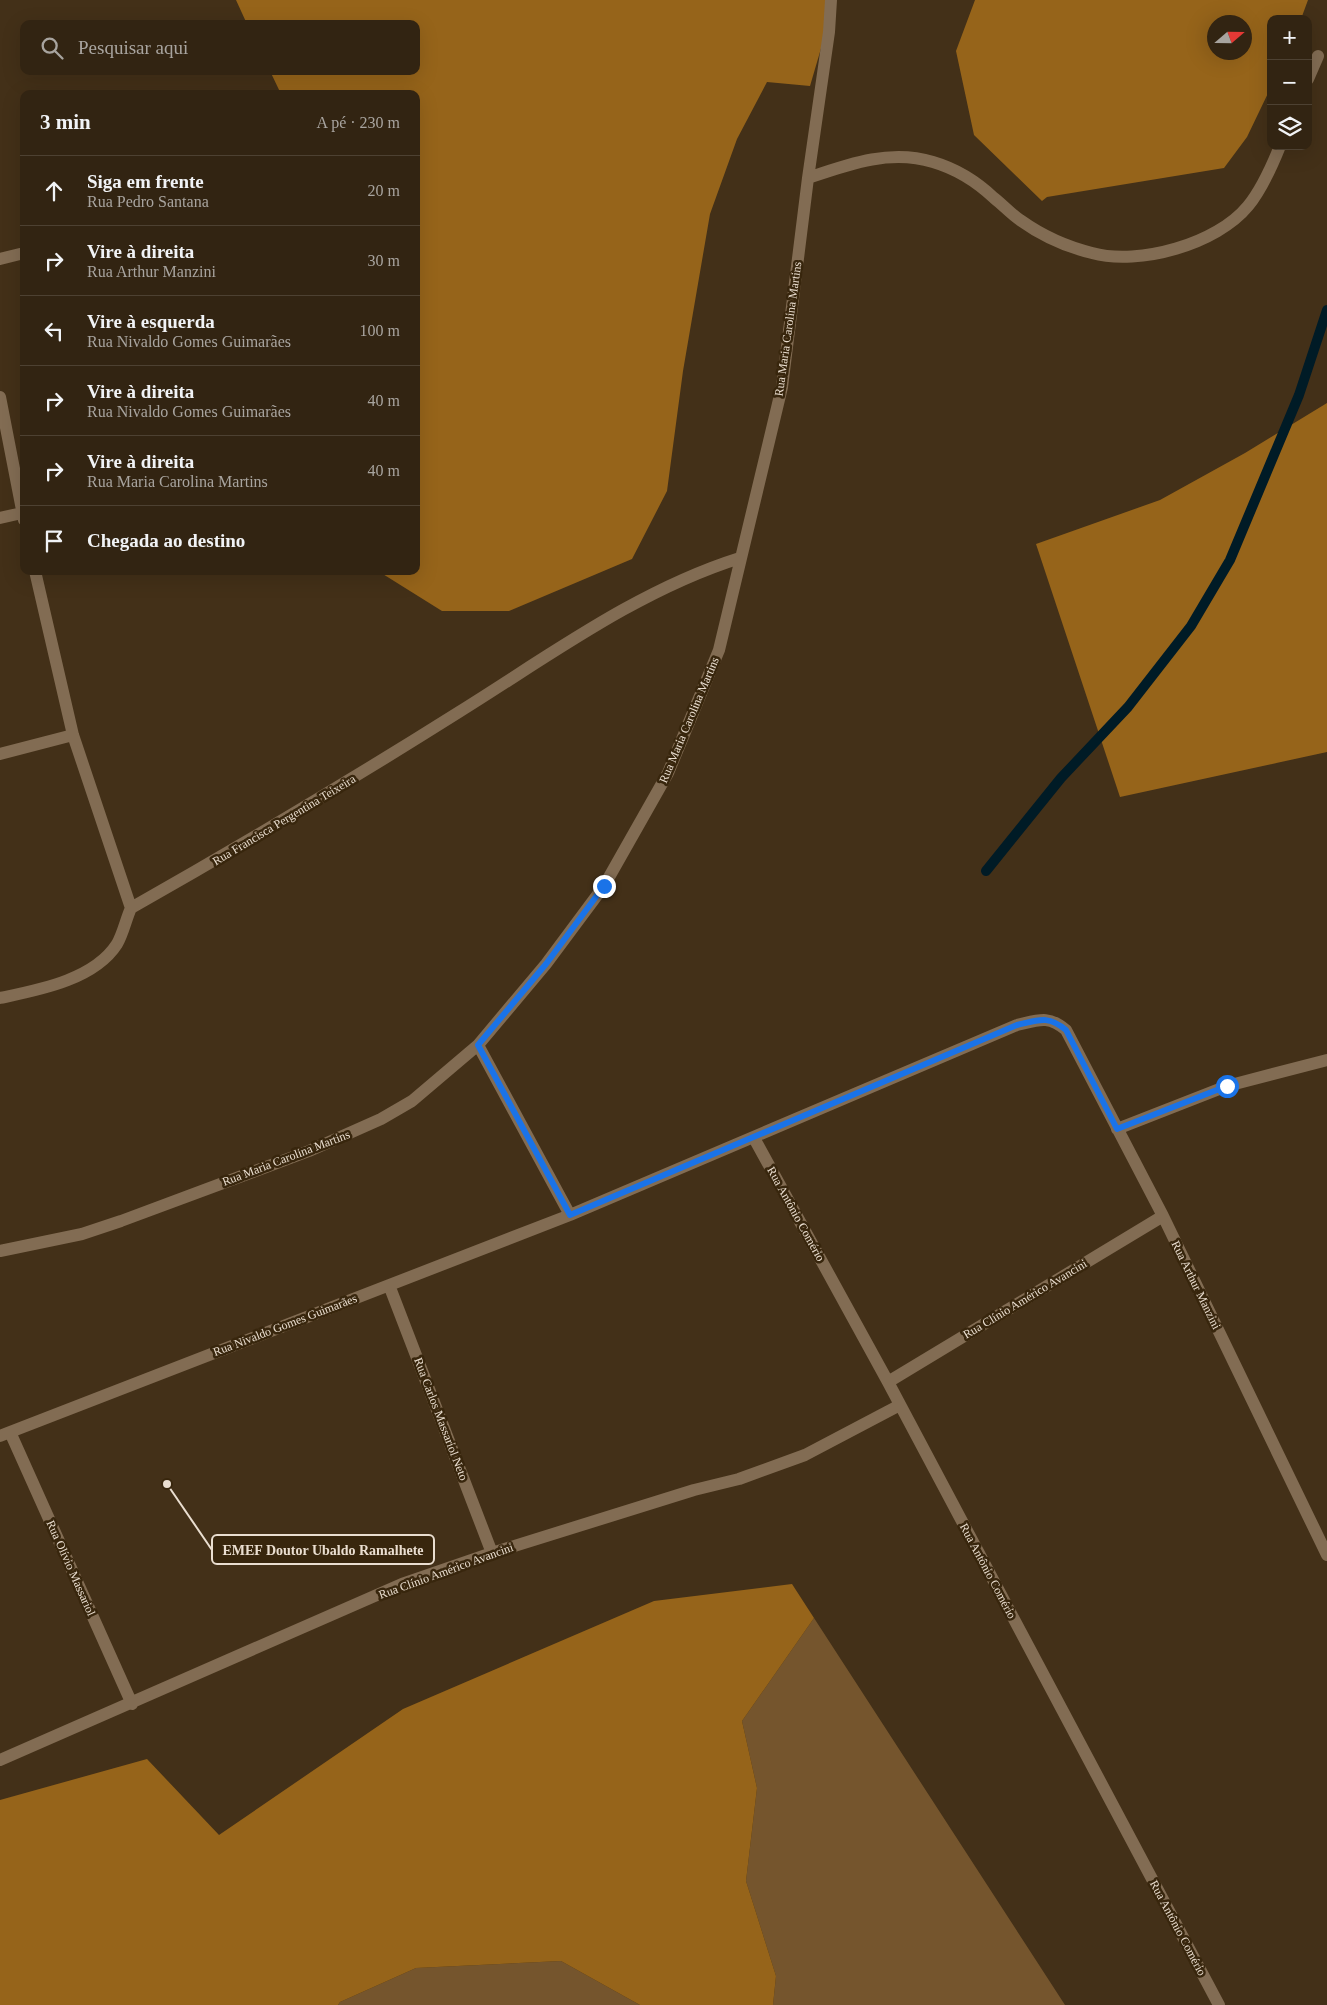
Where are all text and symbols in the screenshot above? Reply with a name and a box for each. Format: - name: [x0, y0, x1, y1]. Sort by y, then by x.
- north arrow: [1207, 15, 1252, 60]
- map controls: [1267, 15, 1312, 150]
- button: +: [1267, 15, 1312, 60]
- search box: [20, 20, 420, 75]
- icon: search: [38, 34, 66, 62]
- text: Pesquisar aqui: [78, 37, 188, 58]
- button: −: [1267, 60, 1312, 105]
- button: layers: [1267, 105, 1312, 150]
- text: 3 min: [40, 110, 91, 134]
- text: A pé · 230 m: [316, 114, 400, 131]
- text: Siga em frente: [87, 171, 204, 192]
- icon: ahead: [40, 177, 68, 205]
- text: 20 m: [368, 182, 400, 199]
- text: Rua Pedro Santana: [87, 193, 209, 210]
- text: Vire à direita: [87, 241, 194, 262]
- icon: right: [40, 247, 68, 275]
- text: 30 m: [368, 252, 400, 269]
- street label: Rua Maria Carolina Martins: [772, 261, 804, 397]
- text: Rua Arthur Manzini: [87, 263, 216, 280]
- text: Vire à esquerda: [87, 311, 215, 332]
- icon: left: [40, 317, 68, 345]
- text: 100 m: [360, 322, 400, 339]
- text: Rua Nivaldo Gomes Guimarães: [87, 333, 291, 350]
- text: Vire à direita: [87, 381, 194, 402]
- icon: right: [40, 387, 68, 415]
- text: 40 m: [368, 392, 400, 409]
- text: Rua Nivaldo Gomes Guimarães: [87, 403, 291, 420]
- text: Vire à direita: [87, 451, 194, 472]
- icon: right: [40, 457, 68, 485]
- text: 40 m: [368, 462, 400, 479]
- text: Rua Maria Carolina Martins: [87, 473, 268, 490]
- icon: arrive: [40, 527, 68, 555]
- text: Chegada ao destino: [87, 530, 245, 551]
- street label: Rua Maria Carolina Martins: [656, 655, 722, 785]
- street label: Rua Francisca Pergentina Teixeira: [210, 771, 359, 868]
- route end: [593, 875, 616, 898]
- route start: [1216, 1075, 1239, 1098]
- street label: Rua Maria Carolina Martins: [220, 1127, 352, 1189]
- street label: Rua Antônio Comério: [764, 1164, 828, 1264]
- street label: Rua Arthur Manzini: [1169, 1238, 1224, 1332]
- street label: Rua Clínio Américo Avancini: [960, 1256, 1090, 1342]
- street label: Rua Nivaldo Gomes Guimarães: [211, 1291, 359, 1359]
- street label: Rua Carlos Massariol Neto: [411, 1356, 471, 1482]
- street label: Rua Olívio Massariol: [44, 1518, 99, 1619]
- street label: Rua Antônio Comério: [957, 1521, 1019, 1621]
- callout: EMEF Doutor Ubaldo Ramalhete: [212, 1535, 434, 1564]
- street label: Rua Clínio Américo Avancini: [377, 1540, 516, 1602]
- text: EMEF Doutor Ubaldo Ramalhete: [222, 1543, 424, 1558]
- street label: Rua Antônio Comério: [1147, 1878, 1209, 1978]

